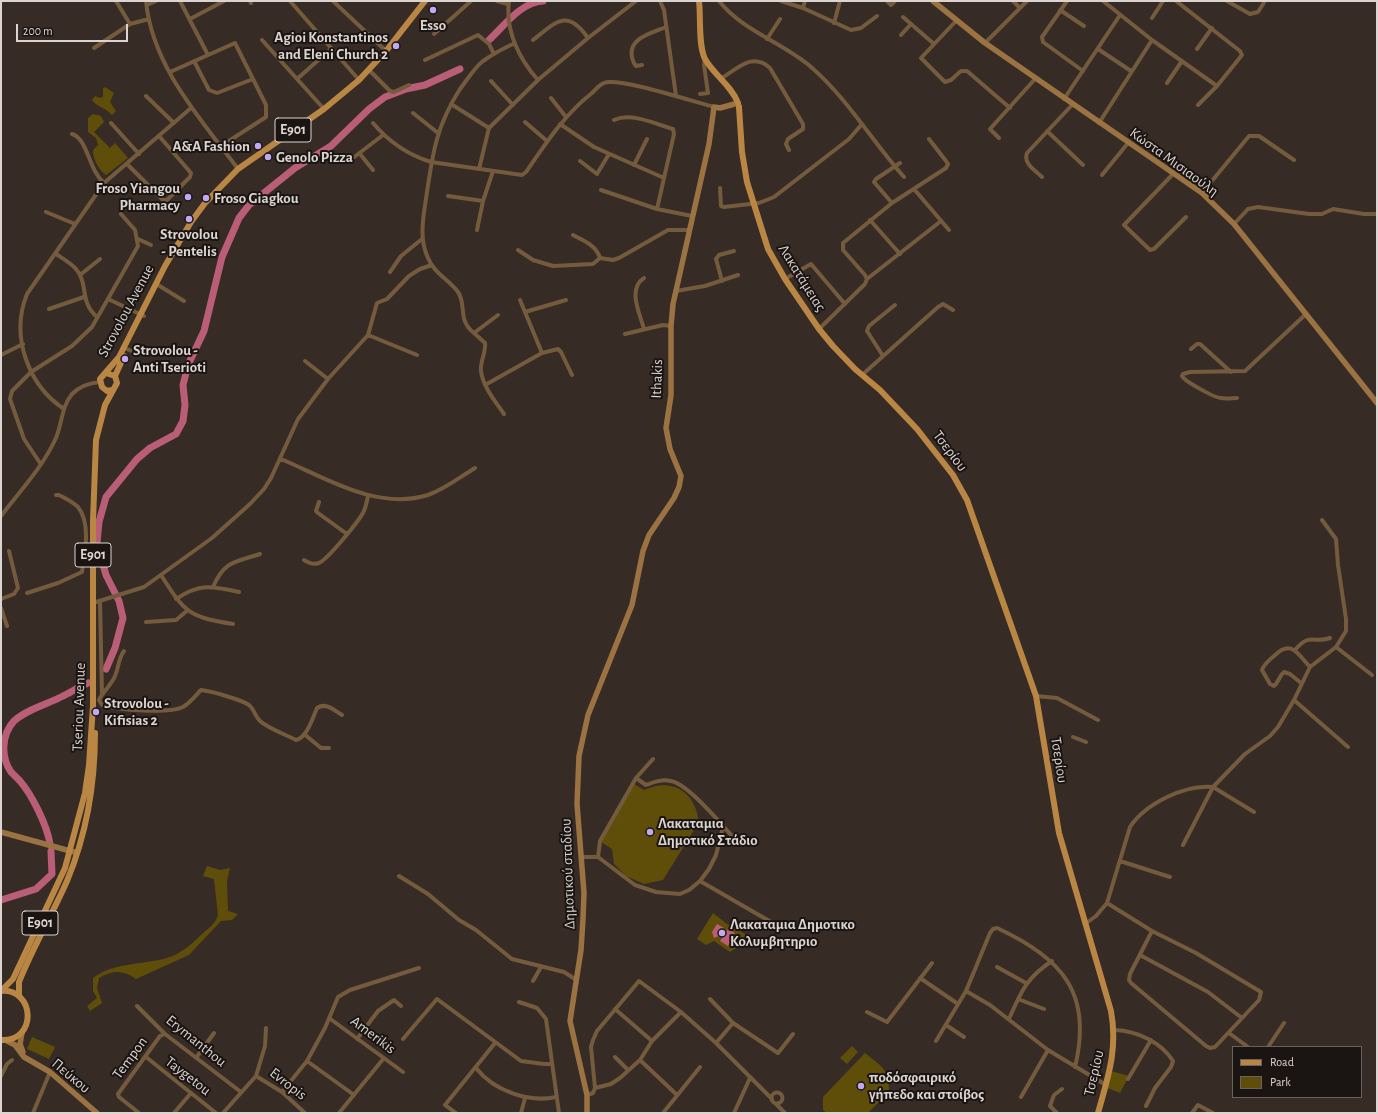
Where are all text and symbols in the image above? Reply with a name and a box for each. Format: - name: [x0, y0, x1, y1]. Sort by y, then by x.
- marker: Esso: [428, 5, 438, 15]
- scale bar: [18, 16, 130, 42]
- place label: Esso: [420, 16, 446, 34]
- text: 200 m: [23, 25, 53, 37]
- place label: Agioi Konstantinos and Eleni Church 2: [274, 28, 388, 63]
- marker: Agioi Konstantinos and Eleni Church 2: [391, 41, 401, 51]
- road number: E901: [275, 118, 311, 142]
- street label: Κώστα Μισιαούλη: [1126, 124, 1222, 200]
- place label: A&A Fashion: [172, 137, 250, 155]
- marker: A&A Fashion: [253, 141, 263, 151]
- place label: Genolo Pizza: [276, 148, 353, 166]
- marker: Genolo Pizza: [263, 152, 273, 162]
- place label: Froso Yiangou Pharmacy: [96, 179, 180, 214]
- place label: Froso Giagkou: [214, 189, 299, 207]
- marker: Froso Yiangou Pharmacy: [183, 192, 193, 202]
- marker: Froso Giagkou: [201, 193, 211, 203]
- marker: Strovolou - Pentelis: [184, 214, 194, 224]
- place label: Strovolou - Pentelis: [160, 225, 218, 260]
- street label: Λακατάμειας: [774, 241, 830, 315]
- street label: Strovolou Avenue: [94, 262, 158, 360]
- place label: Strovolou - Anti Tserioti: [133, 341, 206, 376]
- marker: Strovolou - Anti Tserioti: [120, 354, 130, 364]
- street label: Ithakis: [647, 359, 667, 399]
- street label: Τσερίου: [929, 427, 971, 475]
- road number: E901: [75, 543, 111, 567]
- street label: Tseriou Avenue: [68, 662, 90, 752]
- place label: Strovolou - Kifisias 2: [104, 694, 169, 729]
- marker: Strovolou - Kifisias 2: [91, 707, 101, 717]
- street label: Τσερίου: [1046, 736, 1072, 784]
- place label: Λακαταμια Δημοτικό Στάδιο: [658, 814, 758, 849]
- street label: Δημοτικού σταδίου: [557, 818, 579, 930]
- marker: Λακαταμια Δημοτικό Στάδιο: [645, 827, 655, 837]
- road number: E901: [22, 911, 58, 935]
- place label: Λακαταμια Δημοτικο Κολυμβητηριο: [730, 915, 855, 950]
- marker: Λακαταμια Δημοτικο Κολυμβητηριο: [717, 928, 727, 938]
- street label: Erymanthou: [162, 1011, 230, 1071]
- street label: Amerikis: [347, 1012, 399, 1058]
- street label: Tempon: [109, 1033, 151, 1083]
- legend: [1232, 1046, 1362, 1098]
- street label: Τσερίου: [1080, 1048, 1108, 1098]
- street label: Taygetou: [162, 1053, 214, 1099]
- street label: Πεύκου: [48, 1055, 94, 1097]
- text: Road: [1270, 1056, 1294, 1068]
- street label: Evropis: [266, 1064, 310, 1104]
- place label: ποδόσφαιρικό γήπεδο και στοίβος: [869, 1068, 984, 1103]
- text: Park: [1270, 1076, 1291, 1088]
- marker: ποδόσφαιρικό γήπεδο και στοίβος: [856, 1081, 866, 1091]

